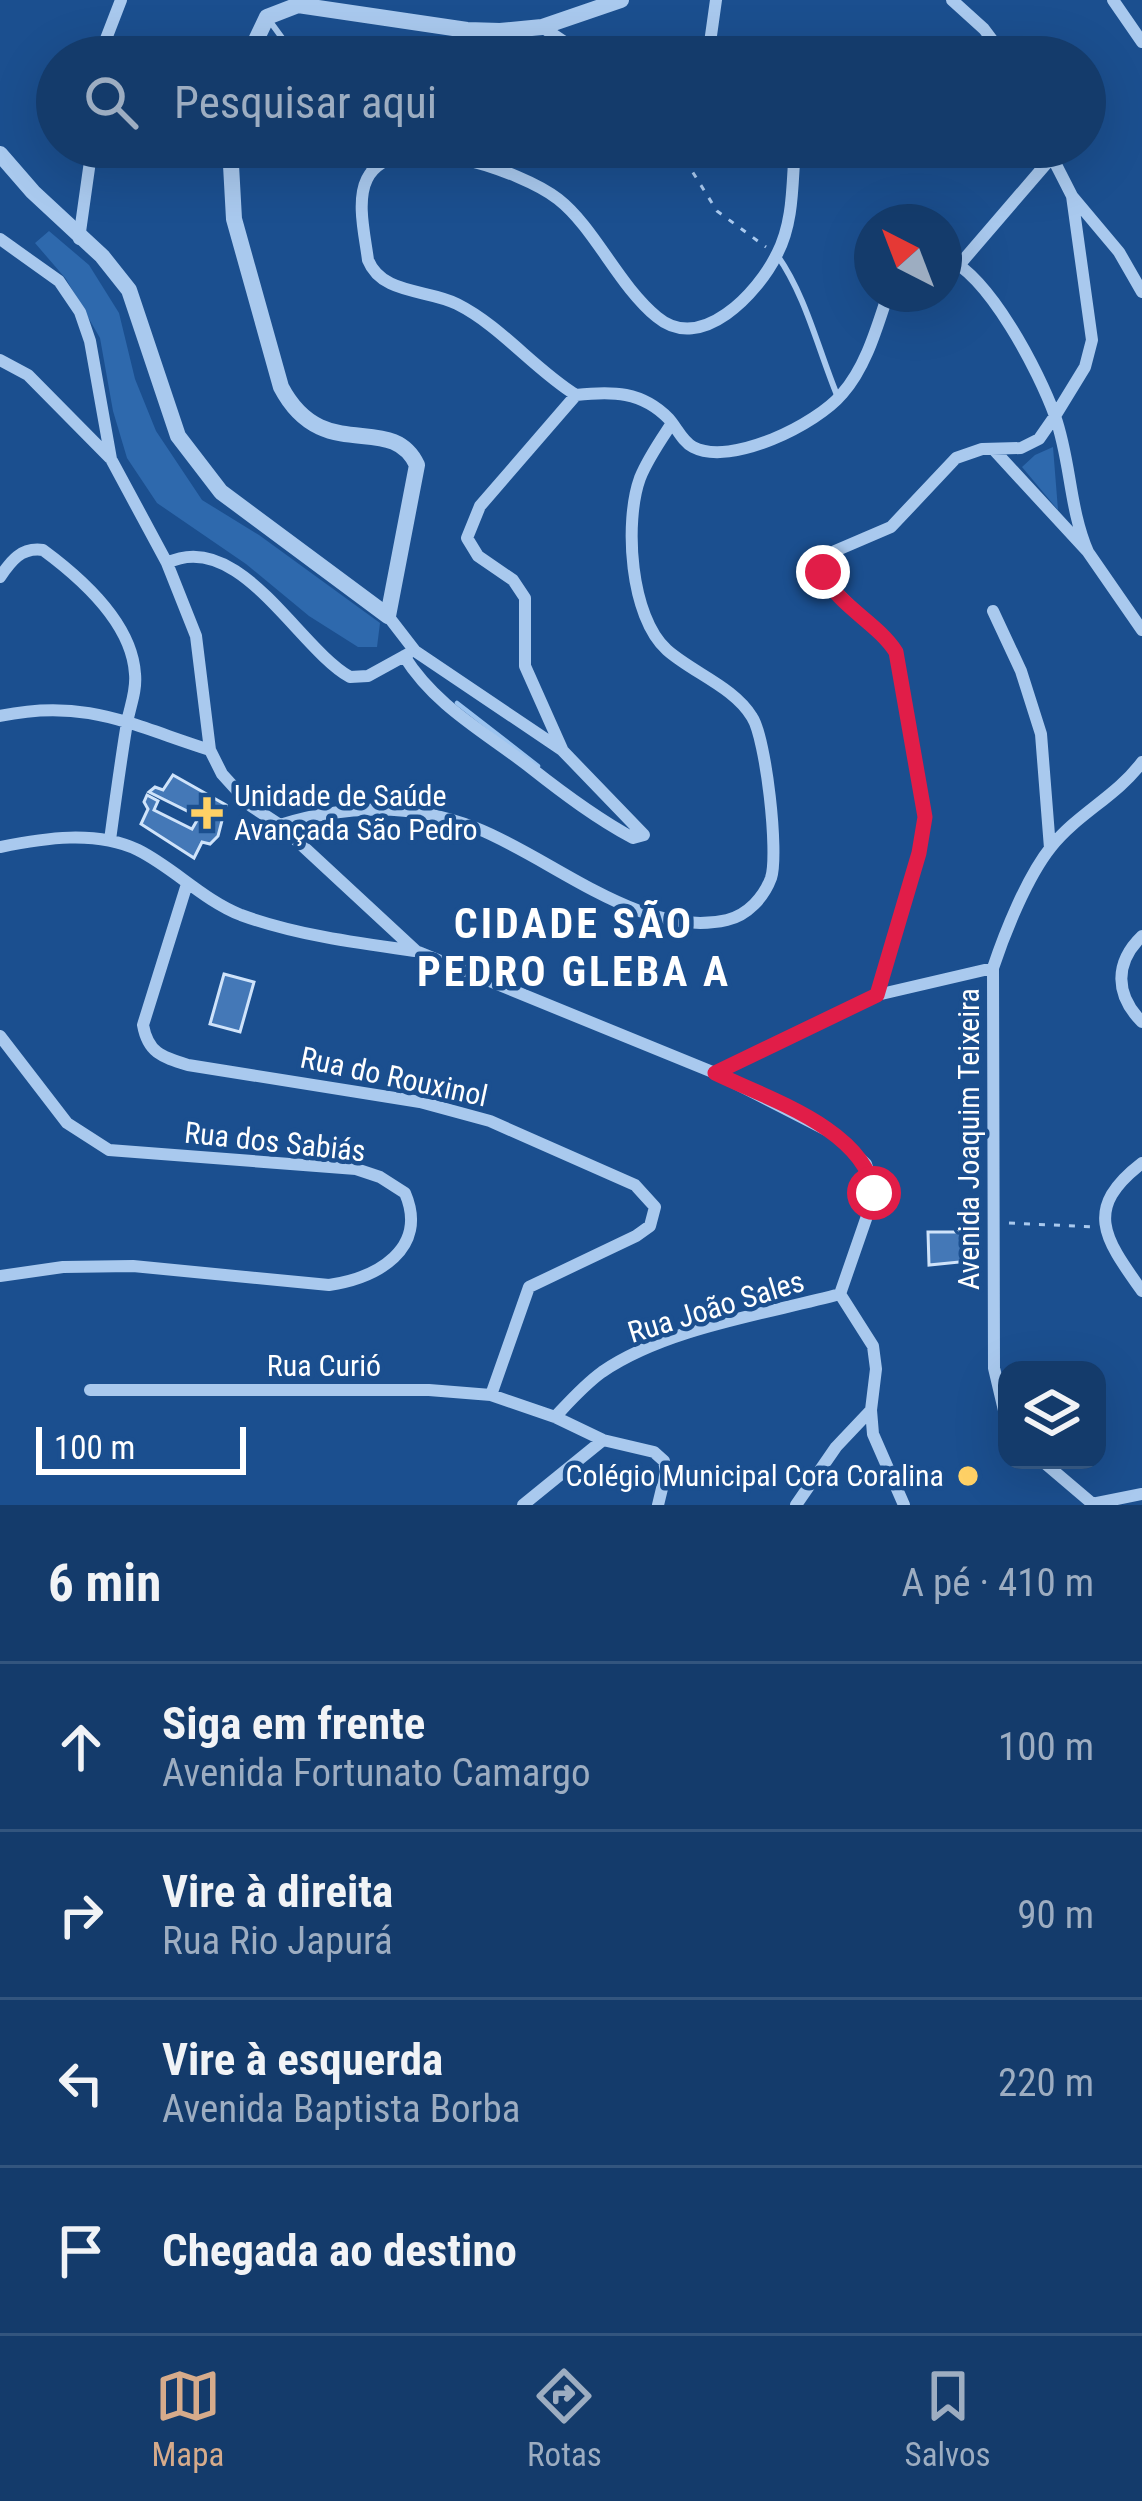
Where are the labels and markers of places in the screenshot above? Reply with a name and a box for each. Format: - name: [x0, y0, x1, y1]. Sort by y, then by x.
- place label: Unidade de Saúde Avançada São Pedro: [234, 778, 478, 847]
- marker: Unidade de Saúde Avançada São Pedro: [191, 797, 223, 829]
- place label: Colégio Municipal Cora Coralina: [566, 1458, 944, 1493]
- marker: Colégio Municipal Cora Coralina: [955, 1463, 981, 1489]

